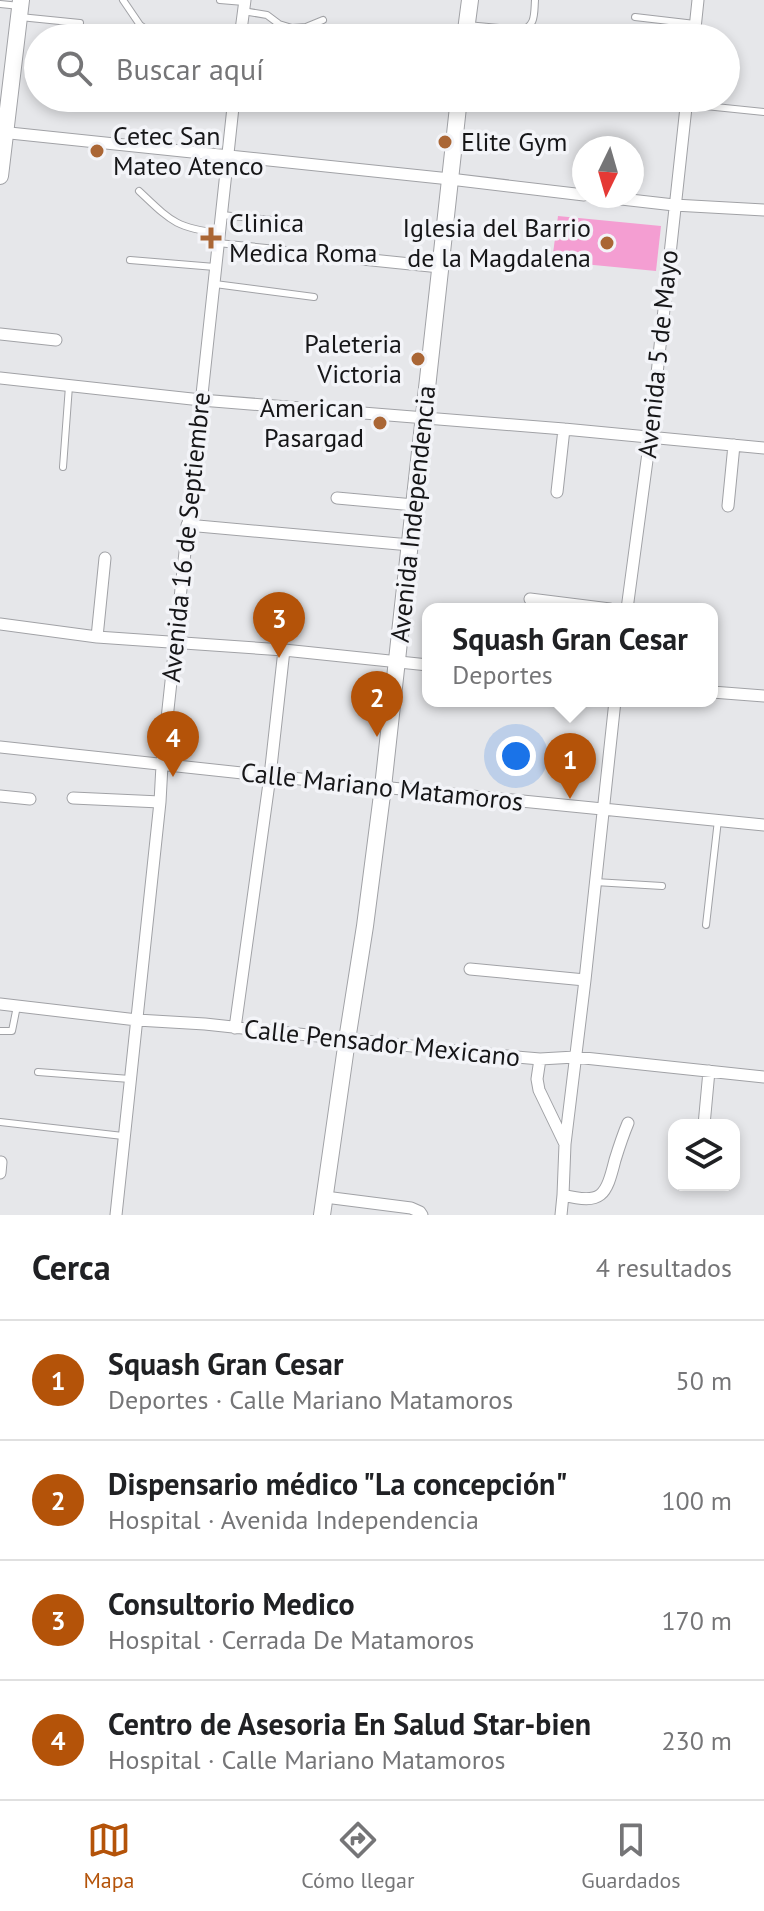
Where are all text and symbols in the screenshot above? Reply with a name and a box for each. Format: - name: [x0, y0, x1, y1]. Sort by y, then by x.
- search box: [24, 24, 740, 112]
- icon: search: [52, 46, 96, 90]
- text: Buscar aquí: [116, 49, 264, 88]
- place label: Cetec San Mateo Atenco: [113, 119, 264, 182]
- place label: Elite Gym: [461, 125, 567, 158]
- marker: Elite Gym: [436, 133, 454, 151]
- north arrow: [572, 136, 644, 208]
- marker: Cetec San Mateo Atenco: [88, 142, 106, 160]
- place label: Clinica Medica Roma: [229, 206, 377, 269]
- place label: Iglesia del Barrio de la Magdalena: [403, 211, 591, 274]
- marker: Clinica Medica Roma: [200, 227, 222, 249]
- marker: Iglesia del Barrio de la Magdalena: [598, 234, 616, 252]
- street label: Avenida 5 de Mayo: [630, 248, 685, 460]
- place label: Paleteria Victoria: [304, 327, 402, 390]
- marker: Paleteria Victoria: [409, 350, 427, 368]
- street label: Avenida Independencia: [383, 384, 442, 644]
- street label: Avenida 16 de Septiembre: [154, 390, 217, 684]
- place label: American Pasargad: [260, 391, 364, 454]
- marker: American Pasargad: [371, 414, 389, 432]
- pin: 3: [253, 592, 305, 658]
- popup: [422, 603, 718, 707]
- text: Squash Gran Cesar: [452, 619, 688, 658]
- text: Deportes: [452, 658, 553, 691]
- pin: 2: [351, 671, 403, 737]
- pin: 4: [147, 711, 199, 777]
- pin: 1: [544, 733, 596, 799]
- your location: [496, 736, 536, 776]
- street label: Calle Mariano Matamoros: [239, 755, 525, 818]
- street label: Calle Pensador Mexicano: [242, 1012, 522, 1073]
- map controls: [668, 1119, 740, 1191]
- button: layers: [668, 1119, 740, 1191]
- text: Cerca: [32, 1245, 111, 1289]
- text: 4 resultados: [596, 1251, 732, 1284]
- text: Squash Gran Cesar: [108, 1344, 343, 1383]
- text: 1: [51, 1364, 65, 1397]
- text: 50 m: [676, 1364, 732, 1397]
- text: Deportes · Calle Mariano Matamoros: [108, 1383, 513, 1416]
- text: Dispensario médico "La concepción": [108, 1464, 567, 1503]
- text: 2: [51, 1484, 65, 1517]
- text: 100 m: [661, 1484, 732, 1517]
- text: Hospital · Avenida Independencia: [108, 1503, 479, 1536]
- text: Consultorio Medico: [108, 1584, 355, 1623]
- text: 3: [51, 1604, 65, 1637]
- text: 170 m: [661, 1604, 732, 1637]
- text: Hospital · Cerrada De Matamoros: [108, 1623, 474, 1656]
- text: Centro de Asesoria En Salud Star-bien: [108, 1704, 591, 1743]
- text: 4: [51, 1724, 65, 1757]
- text: 230 m: [661, 1724, 732, 1757]
- text: Hospital · Calle Mariano Matamoros: [108, 1743, 505, 1776]
- tab: Mapa: [83, 1818, 135, 1894]
- tab: Cómo llegar: [301, 1818, 414, 1894]
- tab: Guardados: [581, 1818, 681, 1894]

